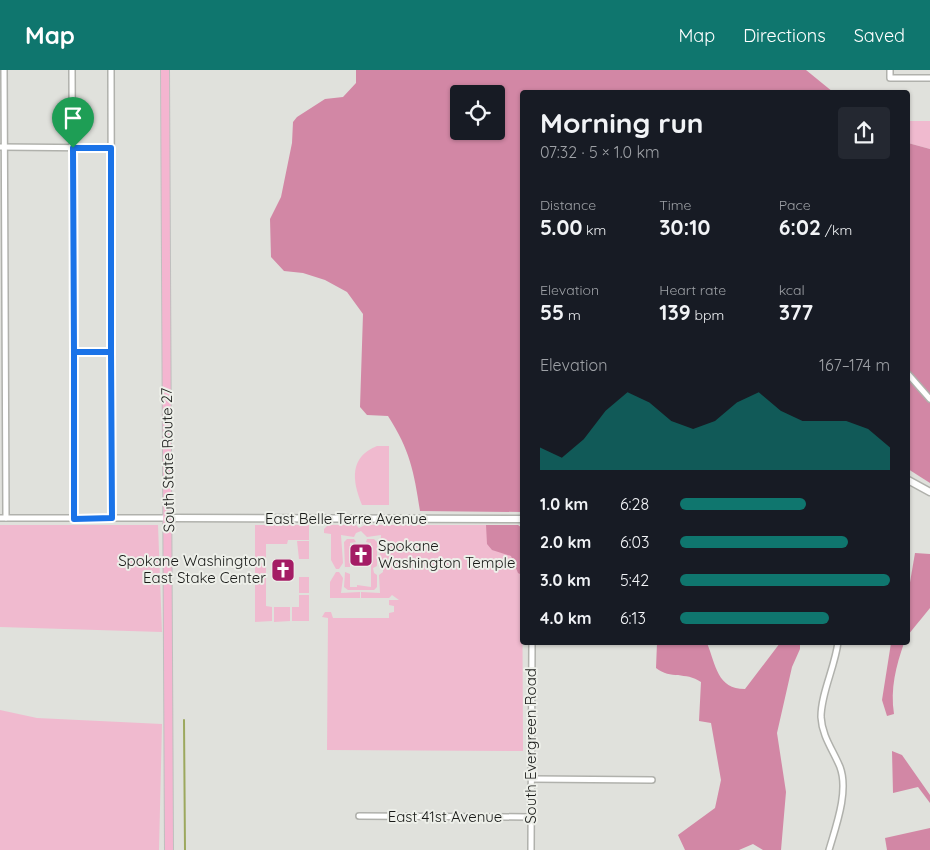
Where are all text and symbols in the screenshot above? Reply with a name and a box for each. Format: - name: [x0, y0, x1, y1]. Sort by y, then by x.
- text: Map: [25, 20, 75, 50]
- text: Map: [678, 24, 715, 47]
- text: Directions: [743, 24, 826, 47]
- text: Saved: [854, 24, 905, 47]
- map controls: [450, 85, 505, 140]
- button: locate: [450, 85, 505, 140]
- pin: [52, 97, 94, 148]
- icon: arrive: [59, 104, 87, 132]
- text: Morning run: [540, 105, 704, 140]
- button: share: [838, 107, 890, 159]
- text: 07:32 · 5 × 1.0 km: [540, 142, 660, 162]
- text: Distance: [540, 196, 596, 214]
- text: Time: [659, 196, 691, 214]
- text: Pace: [779, 196, 811, 214]
- text: 5.00: [540, 214, 582, 240]
- text: 30:10: [659, 214, 710, 240]
- text: 6:02: [779, 214, 821, 240]
- text: km: [582, 221, 606, 239]
- text: /km: [821, 221, 852, 239]
- text: Elevation: [540, 281, 599, 299]
- text: Heart rate: [659, 281, 726, 299]
- text: kcal: [779, 281, 805, 299]
- text: 55: [540, 299, 564, 325]
- text: 139: [659, 299, 691, 325]
- text: 377: [779, 299, 813, 325]
- text: m: [564, 306, 581, 324]
- text: bpm: [691, 306, 724, 324]
- text: Elevation: [540, 355, 607, 375]
- text: 167–174 m: [819, 355, 890, 375]
- street label: South State Route 27: [157, 387, 178, 533]
- text: 1.0 km: [540, 494, 588, 514]
- text: 6:28: [620, 494, 649, 514]
- street label: East Belle Terre Avenue: [265, 509, 427, 528]
- text: 2.0 km: [540, 532, 591, 552]
- text: 6:03: [620, 532, 650, 552]
- place label: Spokane Washington Temple: [378, 536, 515, 572]
- church icon: Spokane Washington Temple: [348, 542, 374, 568]
- place label: Spokane Washington East Stake Center: [118, 551, 266, 587]
- church icon: Spokane Washington East Stake Center: [270, 557, 296, 583]
- text: 3.0 km: [540, 570, 591, 590]
- text: 5:42: [620, 570, 649, 590]
- text: 4.0 km: [540, 608, 592, 628]
- text: 6:13: [620, 608, 646, 628]
- street label: South Evergreen Road: [521, 668, 540, 824]
- street label: East 41st Avenue: [388, 807, 502, 826]

